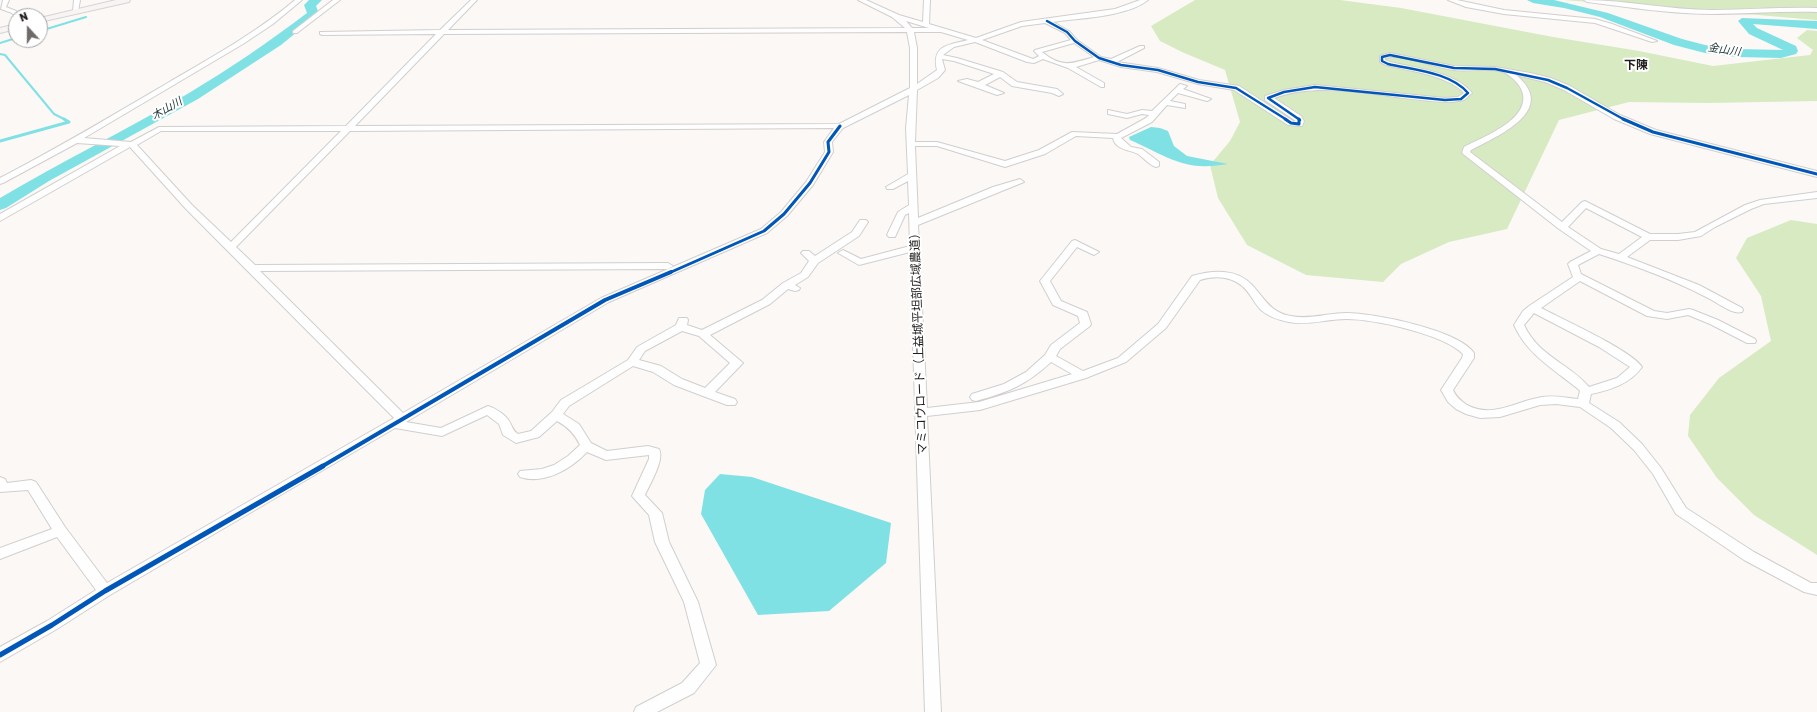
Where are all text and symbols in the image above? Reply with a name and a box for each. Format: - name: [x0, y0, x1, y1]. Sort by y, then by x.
- north arrow: [8, 8, 48, 48]
- text: N: [18, 10, 30, 25]
- water label: 金山川: [1707, 41, 1741, 59]
- district label: 下陳: [1624, 59, 1648, 73]
- water label: 木山川: [149, 95, 185, 123]
- street label: マミコウロード（上益城平坦部広域農道）: [908, 227, 930, 455]

